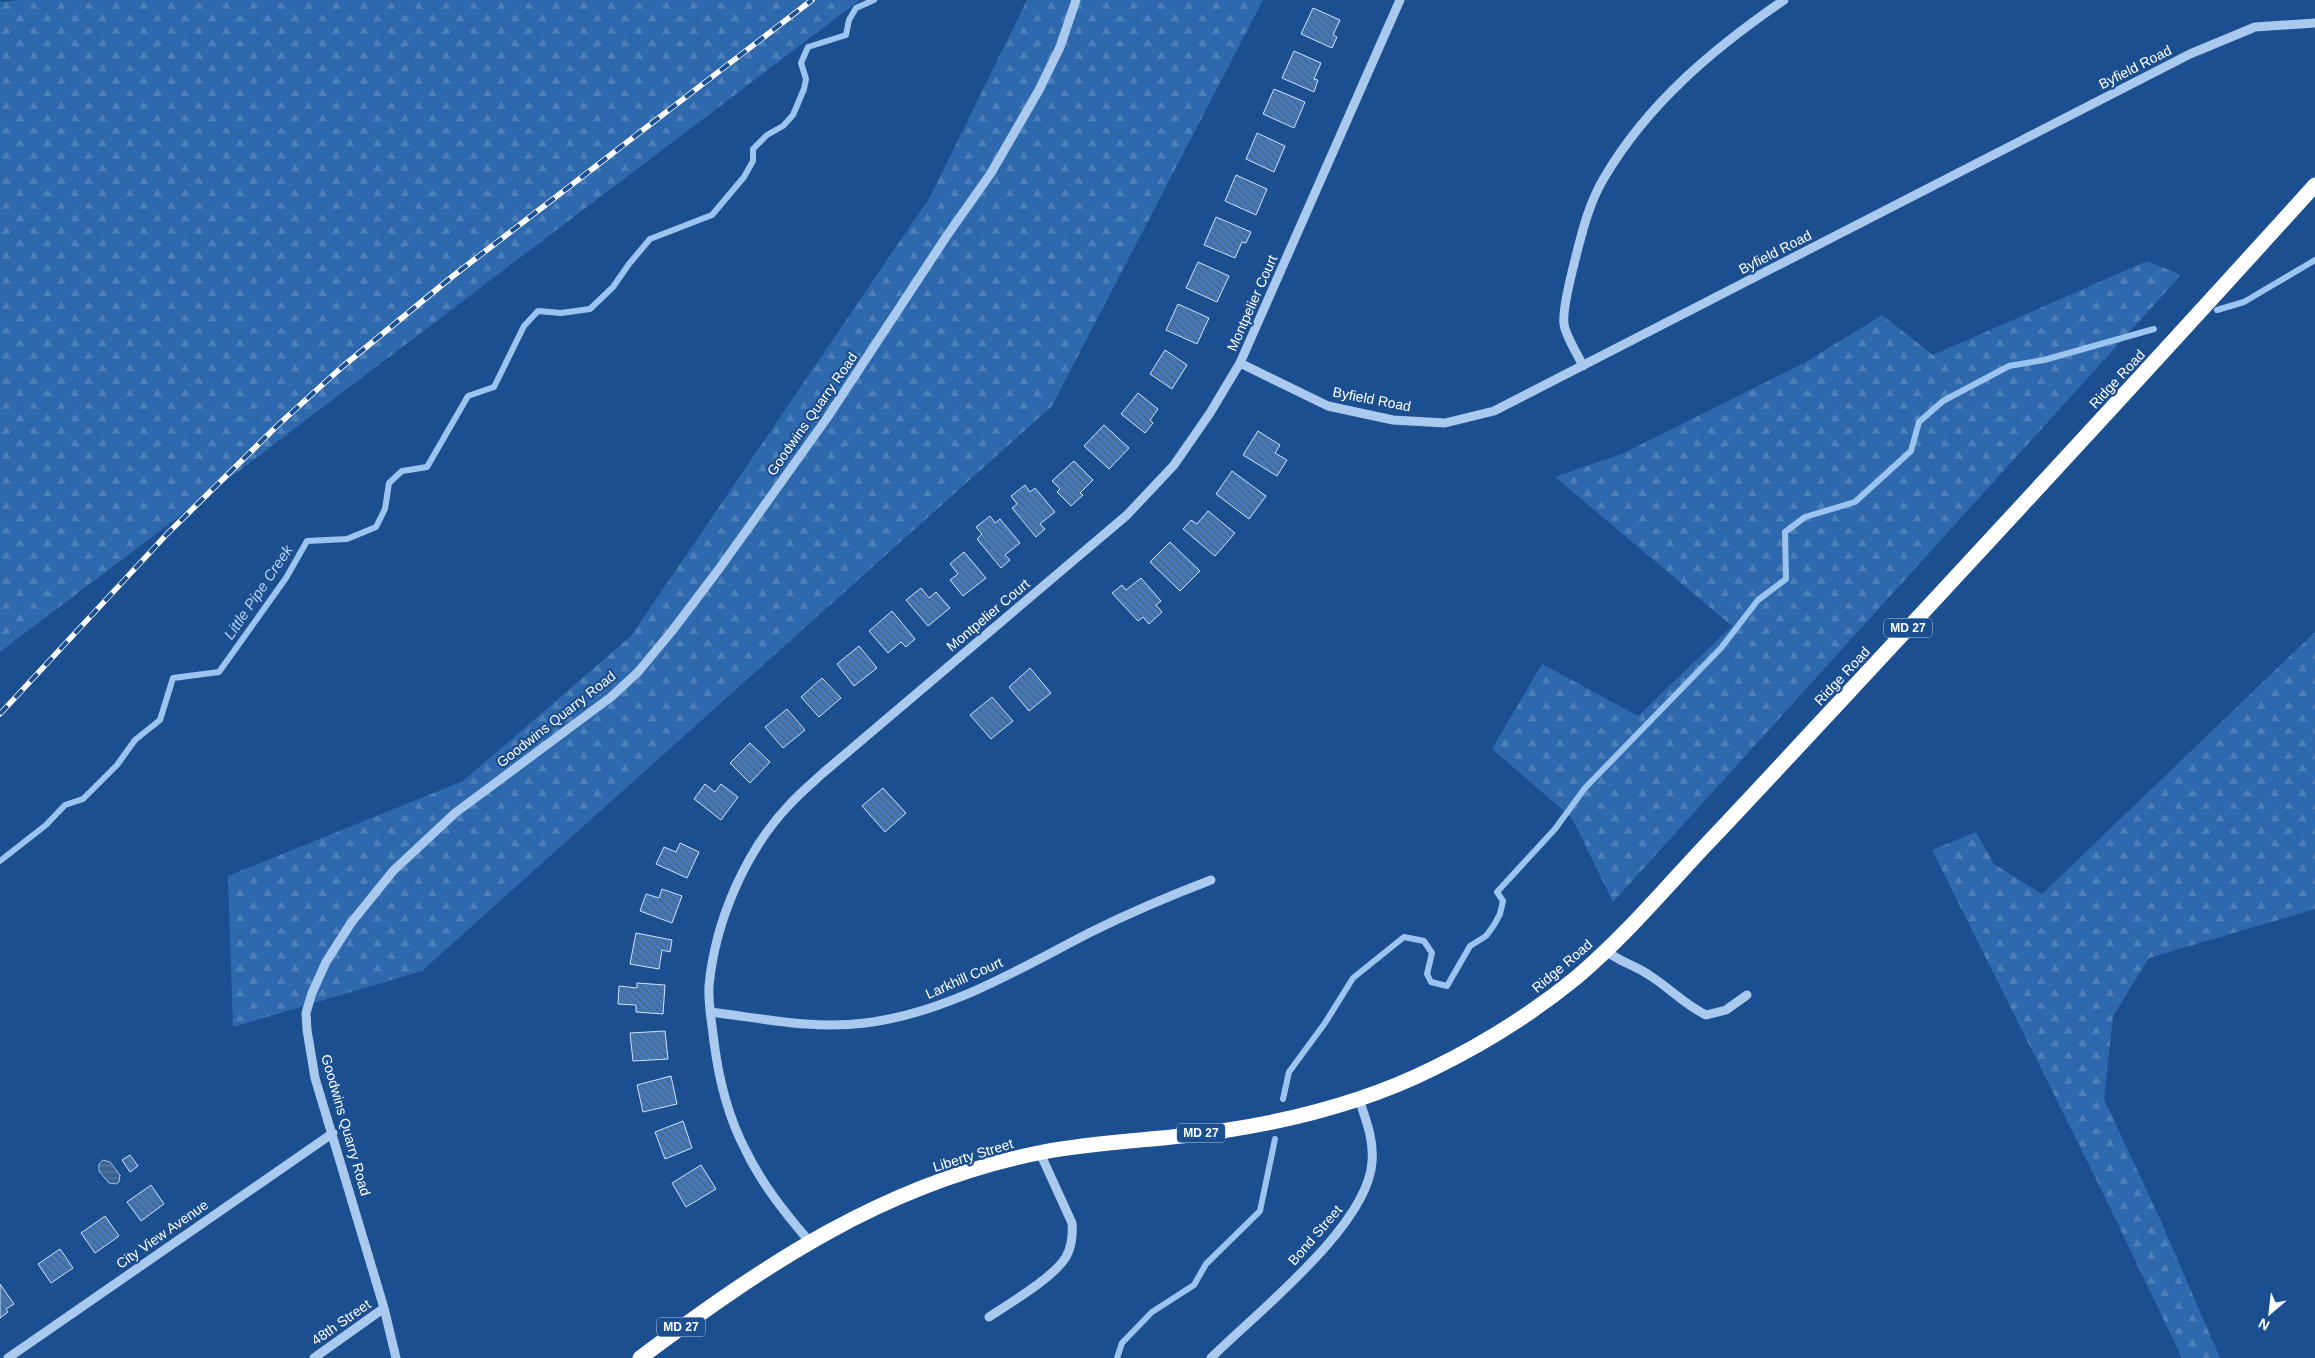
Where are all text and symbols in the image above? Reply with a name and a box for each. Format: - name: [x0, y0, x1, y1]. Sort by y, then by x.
- street label: Byfield Road: [2096, 42, 2174, 92]
- street label: Byfield Road: [1736, 227, 1814, 277]
- street label: Montpelier Court: [1224, 252, 1280, 354]
- street label: Ridge Road: [2086, 347, 2148, 411]
- street label: Goodwins Quarry Road: [763, 349, 861, 479]
- street label: Byfield Road: [1332, 384, 1412, 414]
- water label: Little Pipe Creek: [220, 540, 297, 642]
- street label: Montpelier Court: [943, 576, 1033, 654]
- road number: MD 27: [1884, 618, 1932, 638]
- street label: Ridge Road: [1811, 644, 1873, 708]
- street label: Goodwins Quarry Road: [493, 668, 619, 770]
- street label: Ridge Road: [1529, 936, 1595, 996]
- street label: Larkhill Court: [923, 954, 1005, 1002]
- street label: Goodwins Quarry Road: [318, 1052, 374, 1198]
- road number: MD 27: [1177, 1124, 1225, 1142]
- street label: Liberty Street: [931, 1135, 1015, 1175]
- street label: City View Avenue: [113, 1196, 211, 1272]
- street label: Bond Street: [1285, 1202, 1345, 1268]
- north arrow: [2245, 1288, 2295, 1338]
- street label: 48th Street: [308, 1296, 374, 1348]
- text: N: [2256, 1315, 2272, 1334]
- road number: MD 27: [657, 1318, 705, 1336]

